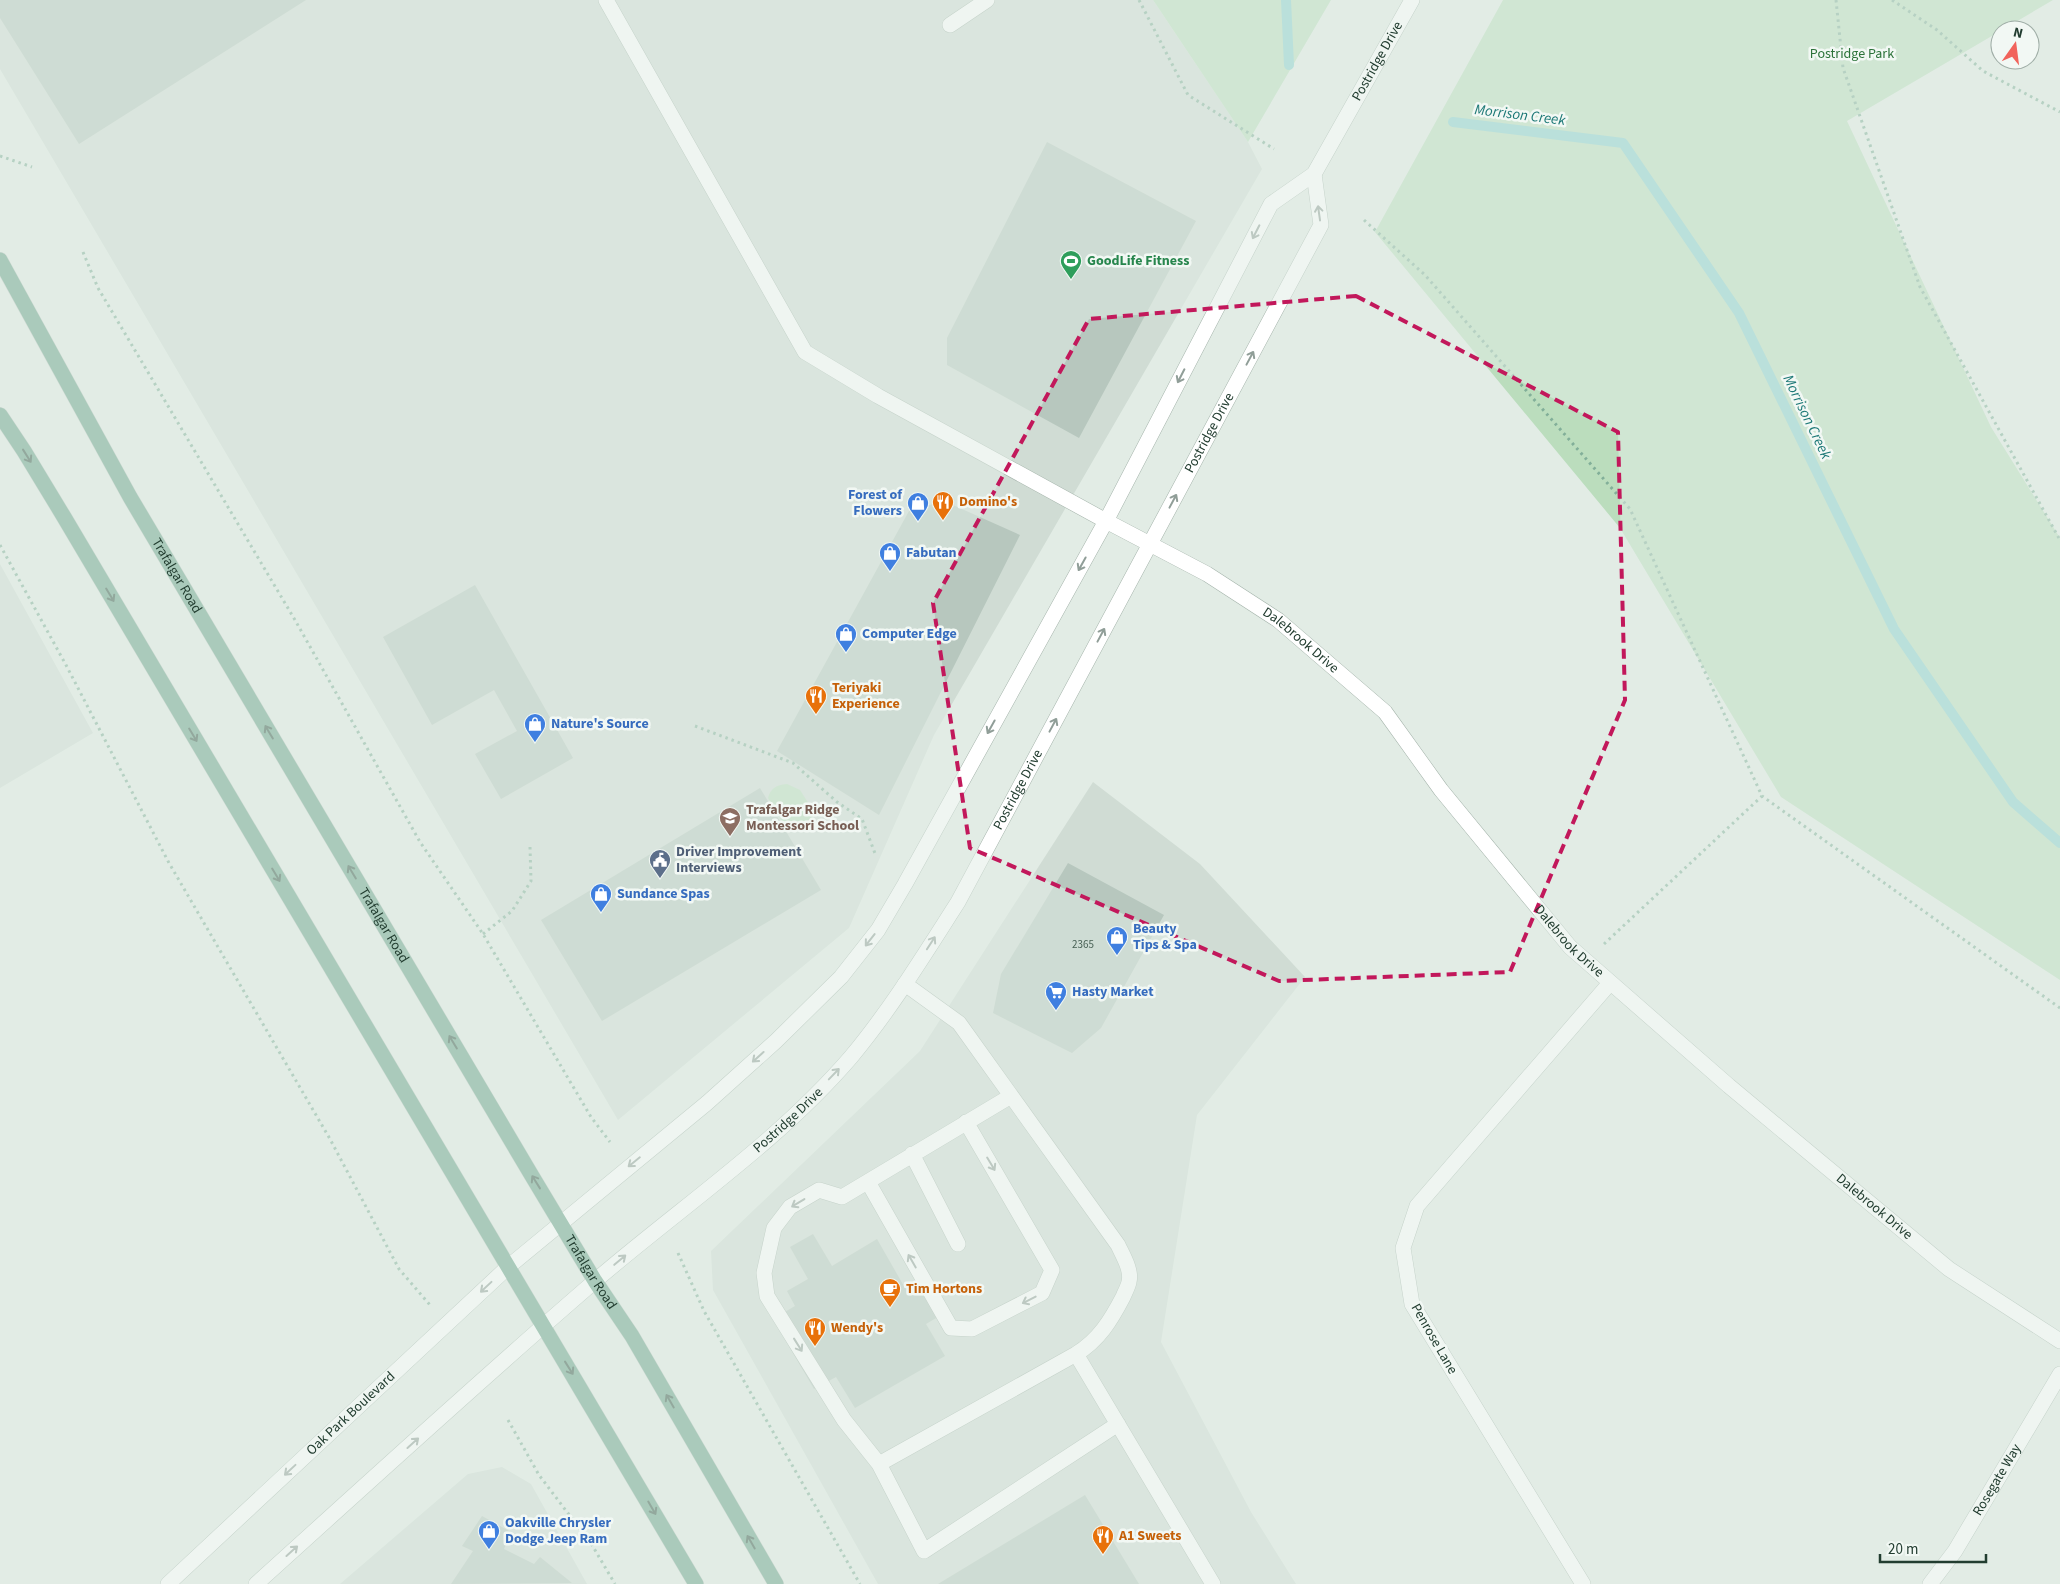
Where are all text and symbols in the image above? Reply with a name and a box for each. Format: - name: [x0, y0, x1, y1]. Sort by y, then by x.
- street label: Postridge Drive: [1347, 18, 1408, 105]
- north arrow: [1990, 20, 2040, 70]
- text: N: [2011, 23, 2025, 44]
- park label: Postridge Park: [1810, 44, 1894, 64]
- water label: Morrison Creek: [1473, 99, 1568, 131]
- one-way arrow: [1314, 205, 1324, 221]
- one-way arrow: [1251, 224, 1260, 239]
- sports icon: GoodLife Fitness: [1059, 249, 1083, 280]
- place label: GoodLife Fitness: [1087, 251, 1190, 271]
- one-way arrow: [1245, 351, 1255, 365]
- one-way arrow: [1176, 368, 1185, 383]
- water label: Morrison Creek: [1778, 371, 1837, 463]
- street label: Postridge Drive: [1180, 389, 1239, 477]
- one-way arrow: [23, 448, 33, 462]
- place label: Forest of Flowers: [848, 485, 903, 521]
- restaurant icon: Domino's: [931, 490, 955, 521]
- shop icon: Forest of Flowers: [906, 491, 930, 522]
- place label: Domino's: [959, 492, 1017, 512]
- one-way arrow: [1169, 494, 1178, 509]
- street label: Trafalgar Road: [147, 534, 207, 617]
- shop icon: Fabutan: [878, 541, 902, 572]
- place label: Fabutan: [906, 543, 957, 563]
- one-way arrow: [1077, 556, 1087, 570]
- one-way arrow: [106, 588, 116, 602]
- street label: Dalebrook Drive: [1259, 603, 1343, 678]
- shop icon: Computer Edge: [834, 622, 858, 653]
- place label: Computer Edge: [862, 624, 957, 644]
- one-way arrow: [1096, 628, 1106, 643]
- place label: Teriyaki Experience: [832, 678, 900, 714]
- restaurant icon: Teriyaki Experience: [804, 684, 828, 715]
- shop icon: Nature's Source: [523, 712, 547, 743]
- place label: Nature's Source: [551, 714, 649, 734]
- one-way arrow: [1048, 718, 1058, 733]
- one-way arrow: [986, 720, 996, 734]
- one-way arrow: [264, 726, 274, 740]
- one-way arrow: [189, 727, 199, 741]
- street label: Postridge Drive: [988, 746, 1048, 834]
- place label: Trafalgar Ridge Montessori School: [746, 800, 859, 836]
- school or university icon: Trafalgar Ridge Montessori School: [718, 806, 742, 837]
- place label: Driver Improvement Interviews: [676, 842, 802, 878]
- public building icon: Driver Improvement Interviews: [648, 848, 672, 879]
- one-way arrow: [347, 866, 357, 880]
- one-way arrow: [272, 867, 282, 881]
- shop icon: Sundance Spas: [589, 882, 613, 913]
- street label: Trafalgar Road: [353, 884, 414, 967]
- place label: Sundance Spas: [617, 884, 710, 904]
- street label: Dalebrook Drive: [1529, 900, 1608, 982]
- place label: Beauty Tips & Spa: [1133, 919, 1197, 955]
- shop icon: Beauty Tips & Spa: [1105, 925, 1129, 956]
- one-way arrow: [865, 933, 875, 947]
- one-way arrow: [927, 937, 937, 951]
- house number: 2365: [1072, 937, 1094, 952]
- supermarket icon: Hasty Market: [1044, 980, 1068, 1011]
- place label: Hasty Market: [1072, 982, 1154, 1002]
- one-way arrow: [447, 1035, 457, 1050]
- one-way arrow: [752, 1051, 765, 1063]
- one-way arrow: [828, 1068, 840, 1080]
- street label: Postridge Drive: [749, 1083, 828, 1158]
- one-way arrow: [628, 1157, 641, 1168]
- one-way arrow: [987, 1157, 997, 1171]
- street label: Dalebrook Drive: [1832, 1169, 1917, 1245]
- one-way arrow: [530, 1175, 540, 1189]
- one-way arrow: [791, 1198, 805, 1208]
- street label: Trafalgar Road: [560, 1231, 621, 1313]
- one-way arrow: [907, 1254, 917, 1268]
- one-way arrow: [613, 1255, 626, 1266]
- cafe icon: Tim Hortons: [878, 1277, 902, 1308]
- place label: Tim Hortons: [906, 1279, 982, 1299]
- one-way arrow: [479, 1281, 492, 1293]
- one-way arrow: [1021, 1295, 1036, 1305]
- street label: Penrose Lane: [1406, 1300, 1462, 1378]
- restaurant icon: Wendy's: [803, 1316, 827, 1347]
- place label: Wendy's: [831, 1318, 883, 1338]
- one-way arrow: [792, 1338, 803, 1352]
- one-way arrow: [564, 1360, 574, 1374]
- street label: Oak Park Boulevard: [302, 1367, 400, 1460]
- one-way arrow: [664, 1395, 674, 1409]
- one-way arrow: [406, 1437, 419, 1448]
- street label: Rosegate Way: [1968, 1440, 2027, 1520]
- one-way arrow: [284, 1464, 296, 1476]
- one-way arrow: [647, 1500, 657, 1514]
- place label: Oakville Chrysler Dodge Jeep Ram: [505, 1513, 611, 1549]
- shop icon: Oakville Chrysler Dodge Jeep Ram: [477, 1519, 501, 1550]
- restaurant icon: A1 Sweets: [1091, 1524, 1115, 1555]
- place label: A1 Sweets: [1118, 1526, 1182, 1546]
- scale bar: [1880, 1532, 1986, 1564]
- one-way arrow: [746, 1535, 756, 1549]
- text: 20 m: [1888, 1539, 1918, 1560]
- one-way arrow: [286, 1545, 299, 1557]

